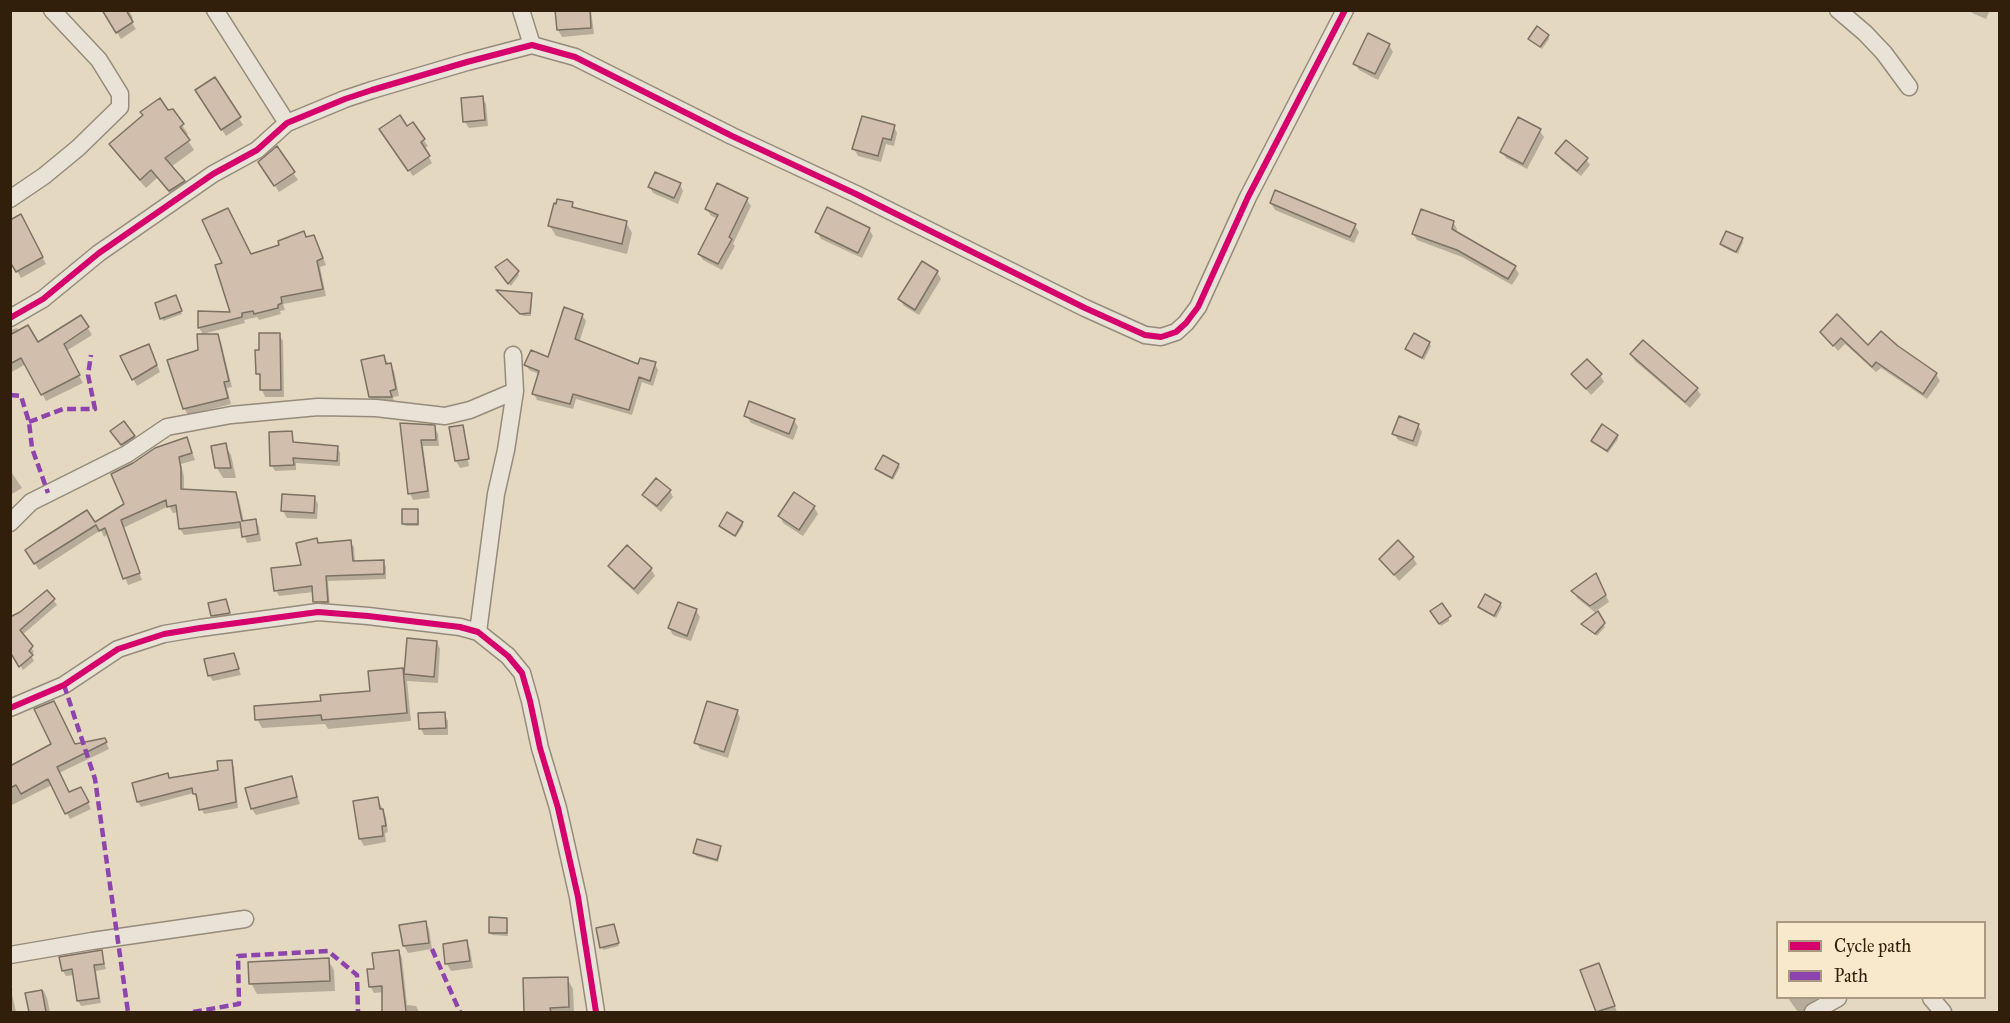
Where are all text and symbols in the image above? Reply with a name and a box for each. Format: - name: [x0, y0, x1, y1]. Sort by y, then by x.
- legend: [1776, 921, 1986, 999]
- text: Cycle path: [1834, 935, 1911, 957]
- text: Path: [1834, 965, 1868, 987]

